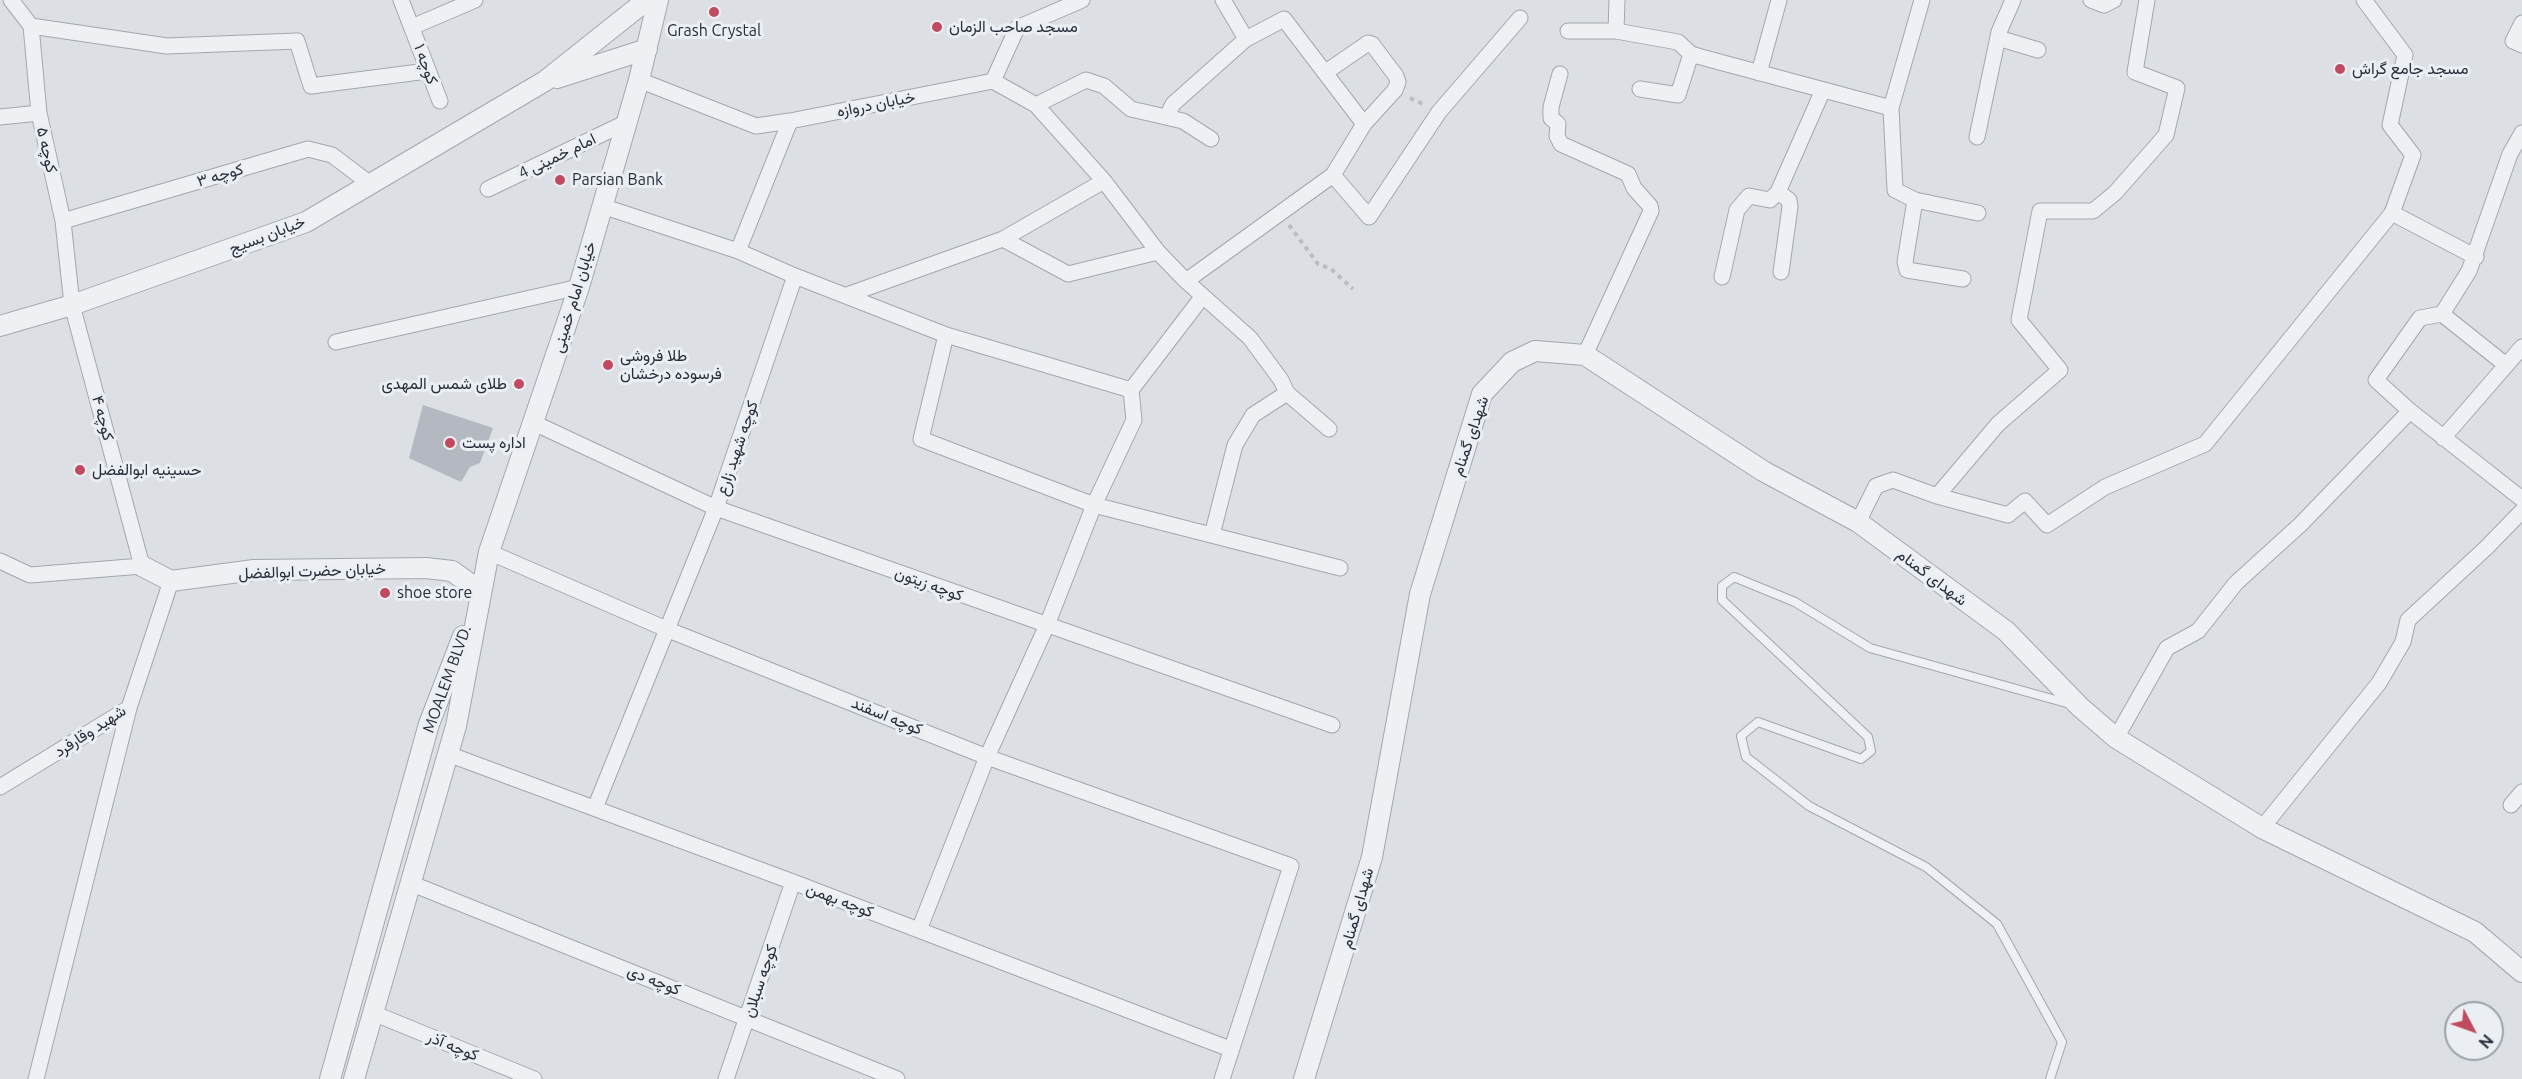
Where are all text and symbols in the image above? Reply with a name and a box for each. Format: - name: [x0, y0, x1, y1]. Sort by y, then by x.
- marker: Grash Crystal: [707, 5, 721, 19]
- place label: مسجد صاحب الزمان: [949, 17, 1078, 37]
- marker: مسجد صاحب الزمان: [930, 20, 944, 34]
- place label: Grash Crystal: [667, 21, 761, 41]
- street label: کوچه ۱: [410, 41, 442, 87]
- place label: مسجد جامع گراش: [2352, 59, 2469, 79]
- marker: مسجد جامع گراش: [2333, 62, 2347, 76]
- street label: خیابان دروازه: [835, 87, 917, 121]
- street label: کوچه ۵: [32, 125, 62, 175]
- street label: امام خمینی 4: [515, 129, 599, 183]
- street label: کوچه ۳: [195, 159, 245, 191]
- place label: Parsian Bank: [572, 170, 663, 190]
- marker: Parsian Bank: [553, 173, 567, 187]
- street label: خیابان بسیج: [226, 212, 308, 258]
- street label: خیابان امام خمینی: [548, 239, 600, 355]
- place label: طلا فروشی فرسوده درخشان: [620, 346, 722, 384]
- marker: طلا فروشی فرسوده درخشان: [601, 358, 615, 372]
- place label: طلای شمس المهدی: [381, 374, 507, 394]
- marker: طلای شمس المهدی: [512, 377, 526, 391]
- street label: کوچه ۴: [88, 393, 118, 443]
- street label: شهدای گمنام: [1447, 394, 1493, 478]
- street label: کوچه شهید زارع: [712, 398, 762, 498]
- place label: اداره پست: [462, 433, 526, 453]
- marker: اداره پست: [443, 436, 457, 450]
- place label: حسینیه ابوالفضل: [92, 460, 201, 480]
- marker: حسینیه ابوالفضل: [73, 463, 87, 477]
- street label: شهدای گمنام: [1893, 544, 1971, 610]
- street label: خیابان حضرت ابوالفضل: [238, 559, 386, 583]
- street label: کوچه زیتون: [892, 563, 966, 605]
- place label: shoe store: [397, 583, 472, 603]
- marker: shoe store: [378, 586, 392, 600]
- street label: MOALEM BLVD.: [419, 623, 475, 735]
- street label: کوچه اسفند: [849, 693, 925, 739]
- street label: شهید وقارفرد: [51, 701, 129, 761]
- street label: شهدای گمنام: [1336, 865, 1378, 951]
- street label: کوچه بهمن: [804, 878, 876, 922]
- street label: کوچه سبلان: [739, 942, 781, 1020]
- street label: کوچه دی: [625, 961, 683, 999]
- north arrow: [2444, 1001, 2504, 1061]
- street label: کوچه آذر: [424, 1027, 482, 1065]
- text: N: [2475, 1031, 2497, 1052]

